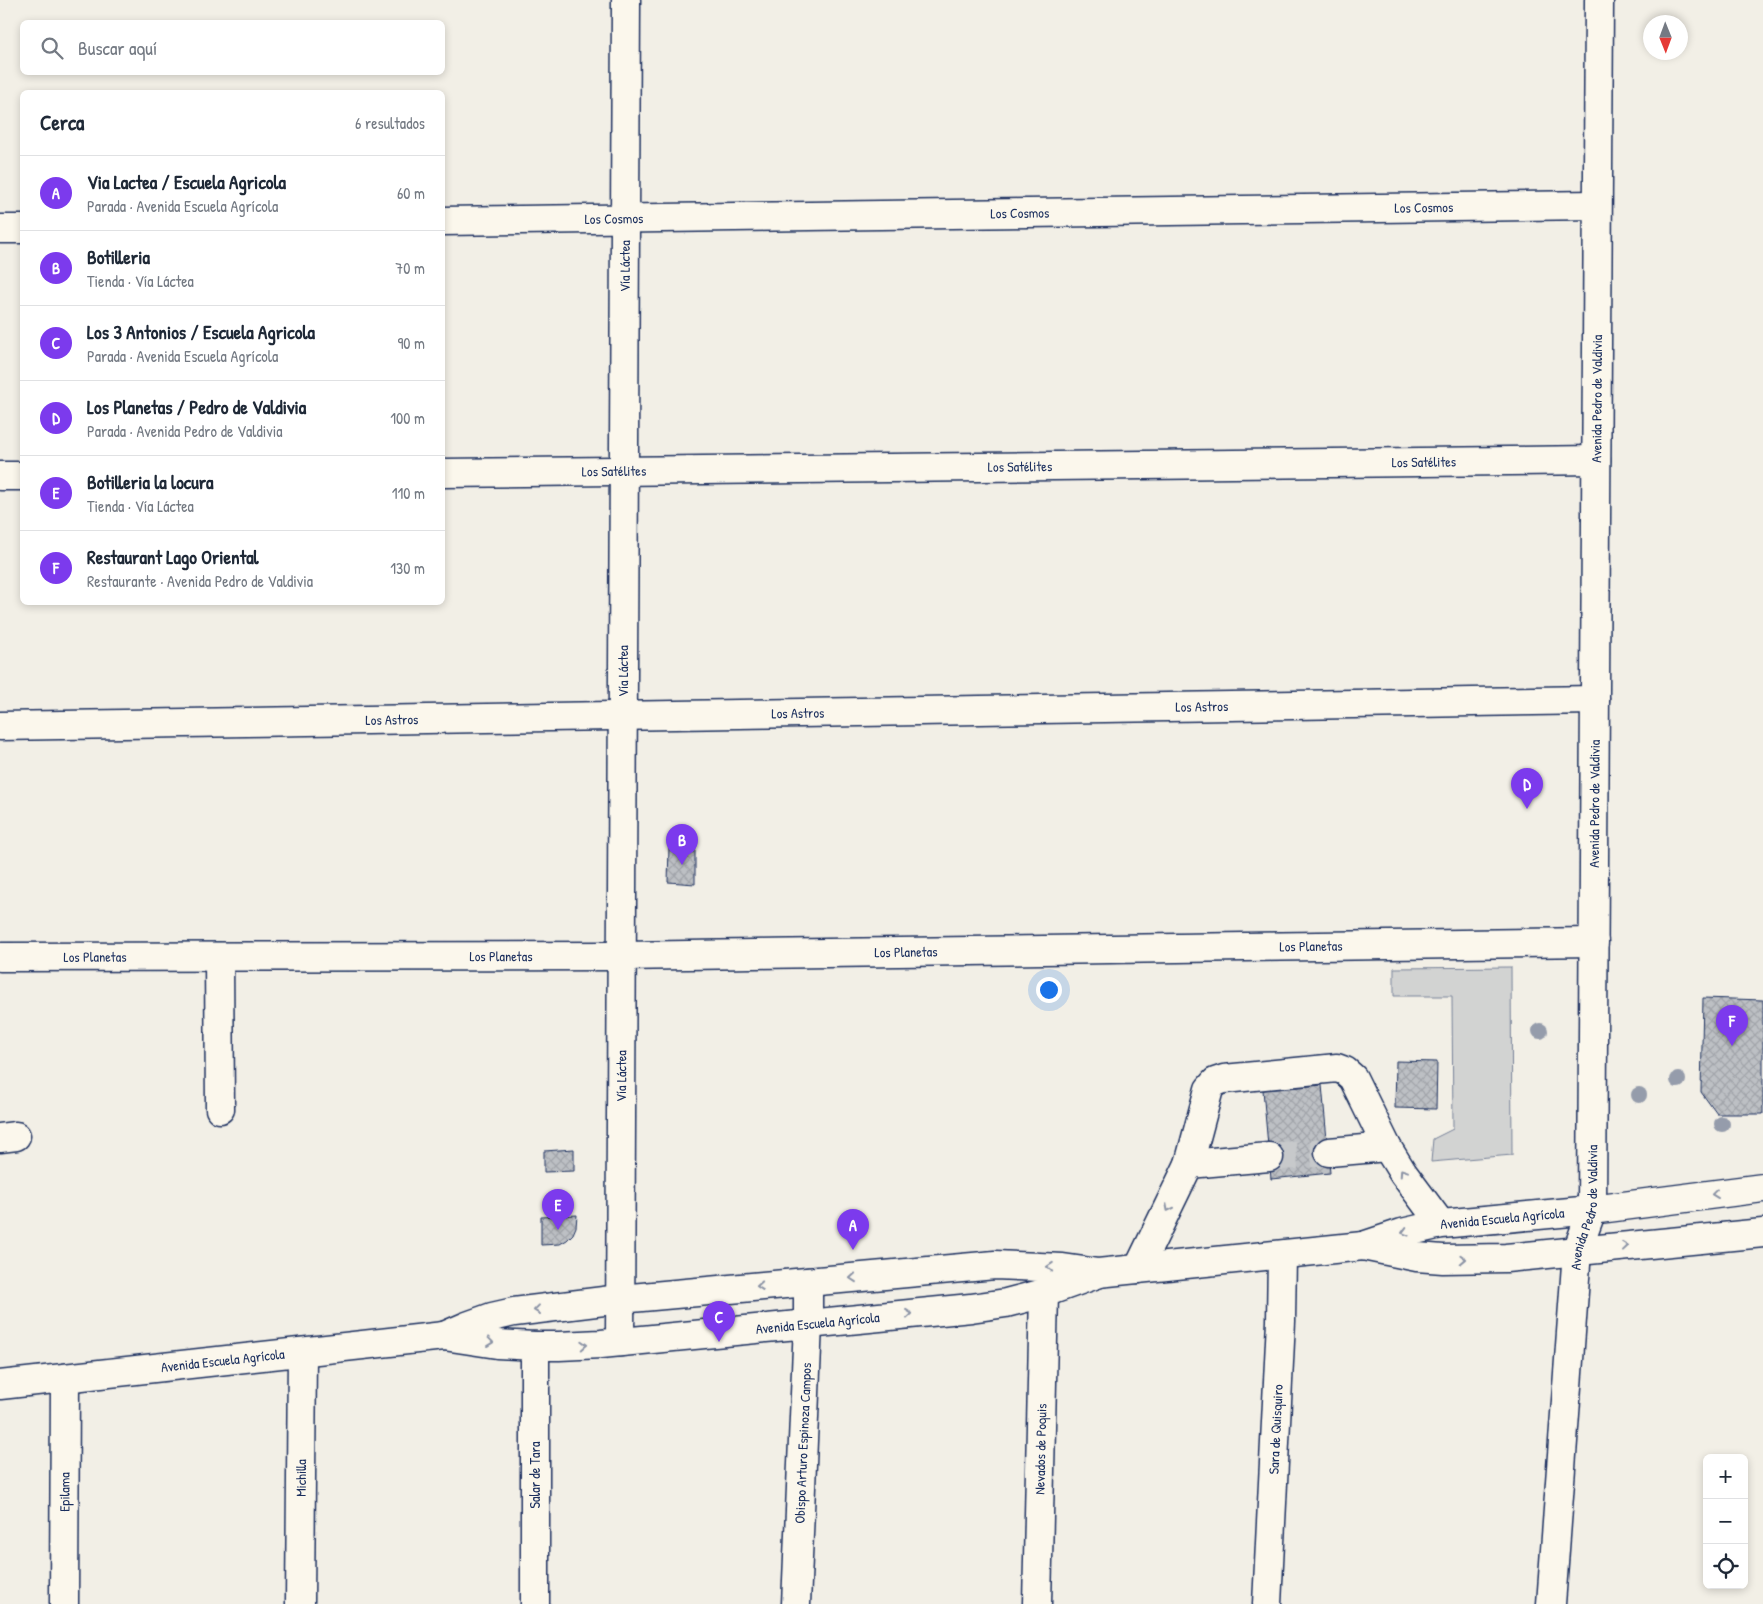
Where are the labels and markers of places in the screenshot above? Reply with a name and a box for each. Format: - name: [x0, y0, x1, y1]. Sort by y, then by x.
- pin: D: [1511, 768, 1543, 809]
- pin: B: [666, 824, 698, 865]
- pin: F: [1716, 1005, 1748, 1046]
- pin: E: [542, 1189, 574, 1230]
- pin: A: [837, 1209, 869, 1250]
- pin: C: [703, 1301, 735, 1342]

